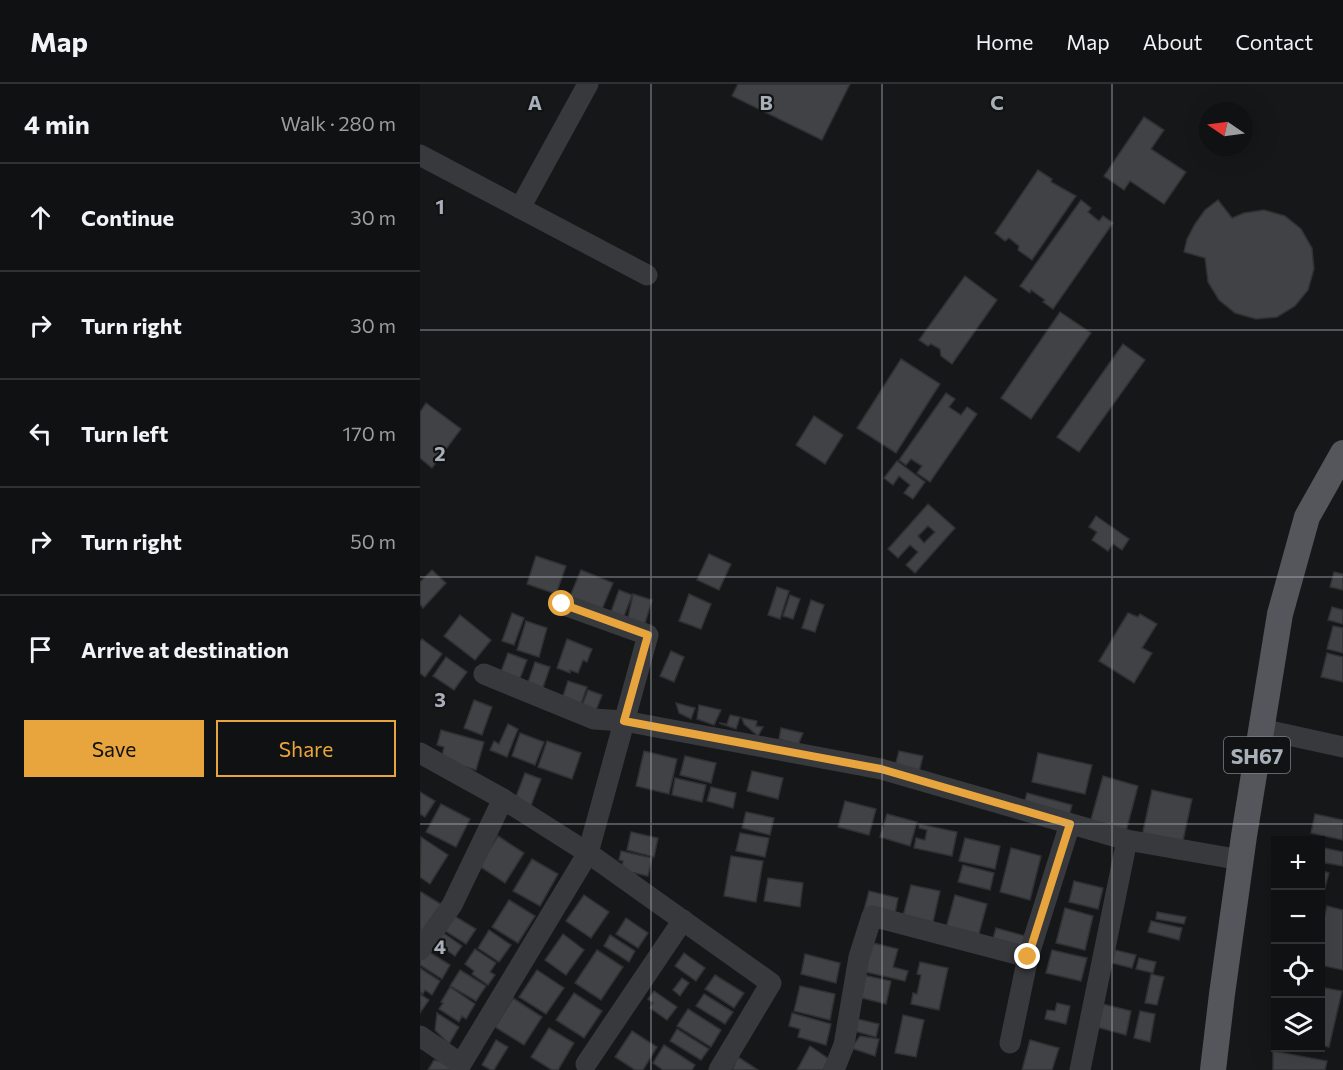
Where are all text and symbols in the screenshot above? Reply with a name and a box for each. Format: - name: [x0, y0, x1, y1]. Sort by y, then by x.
- text: Map: [30, 24, 88, 58]
- text: Home: [976, 29, 1033, 54]
- text: Map: [1066, 29, 1110, 54]
- text: About: [1143, 29, 1202, 54]
- text: Contact: [1235, 29, 1313, 54]
- text: A: [528, 90, 542, 114]
- text: B: [759, 90, 773, 114]
- text: C: [990, 90, 1004, 114]
- north arrow: [1199, 102, 1253, 156]
- text: 4 min: [24, 108, 90, 139]
- text: Walk · 280 m: [280, 111, 396, 135]
- text: 1: [435, 194, 445, 218]
- icon: ahead: [24, 201, 57, 234]
- text: Continue: [81, 204, 174, 231]
- text: 30 m: [350, 205, 396, 229]
- icon: right: [24, 309, 57, 342]
- text: Turn right: [81, 312, 182, 339]
- text: 30 m: [350, 313, 396, 337]
- icon: left: [24, 417, 57, 450]
- text: Turn left: [81, 420, 168, 447]
- text: 170 m: [343, 421, 396, 445]
- text: 2: [434, 441, 446, 465]
- icon: right: [24, 525, 57, 558]
- text: Turn right: [81, 528, 182, 555]
- text: 50 m: [350, 529, 396, 553]
- route start: [548, 590, 574, 616]
- icon: arrive: [24, 633, 57, 666]
- text: Arrive at destination: [81, 636, 289, 663]
- text: 3: [434, 687, 446, 711]
- button: Save: [24, 720, 204, 777]
- button: Share: [216, 720, 396, 777]
- road number: SH67: [1224, 737, 1290, 773]
- map controls: [1271, 836, 1325, 1052]
- button: +: [1271, 836, 1325, 890]
- button: −: [1271, 890, 1325, 944]
- text: 4: [434, 934, 446, 958]
- route end: [1014, 943, 1040, 969]
- button: locate: [1271, 944, 1325, 998]
- button: layers: [1271, 998, 1325, 1052]

